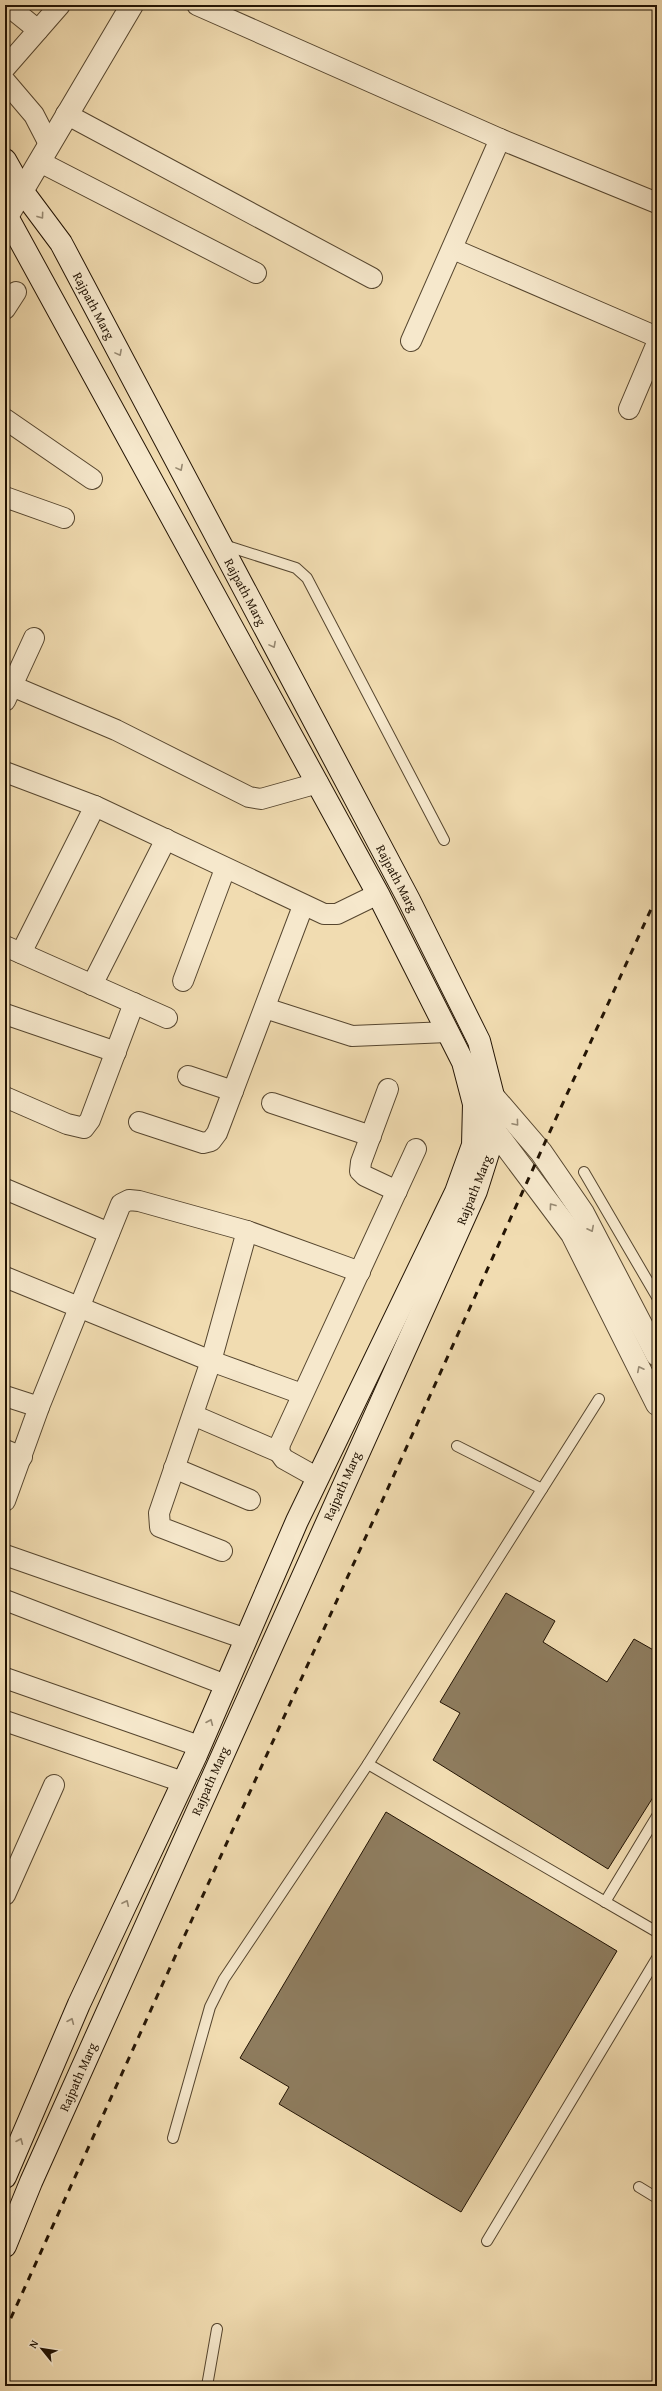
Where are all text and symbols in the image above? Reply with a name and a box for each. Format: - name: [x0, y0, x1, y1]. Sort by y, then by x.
- one-way arrow: [36, 212, 44, 219]
- street label: Rajpath Marg: [68, 268, 120, 343]
- one-way arrow: [114, 349, 122, 356]
- one-way arrow: [175, 464, 182, 471]
- street label: Rajpath Marg: [220, 555, 272, 629]
- one-way arrow: [269, 641, 276, 648]
- street label: Rajpath Marg: [372, 841, 423, 916]
- one-way arrow: [511, 1118, 518, 1126]
- street label: Rajpath Marg: [451, 1152, 497, 1228]
- one-way arrow: [549, 1203, 556, 1210]
- one-way arrow: [586, 1224, 594, 1232]
- one-way arrow: [637, 1366, 644, 1373]
- street label: Rajpath Marg: [318, 1448, 366, 1524]
- one-way arrow: [205, 1719, 213, 1726]
- street label: Rajpath Marg: [186, 1743, 234, 1819]
- one-way arrow: [121, 1900, 129, 1908]
- one-way arrow: [66, 2018, 74, 2026]
- street label: Rajpath Marg: [54, 2039, 102, 2115]
- one-way arrow: [16, 2138, 24, 2145]
- north arrow: [22, 2329, 62, 2369]
- text: N: [25, 2336, 42, 2351]

